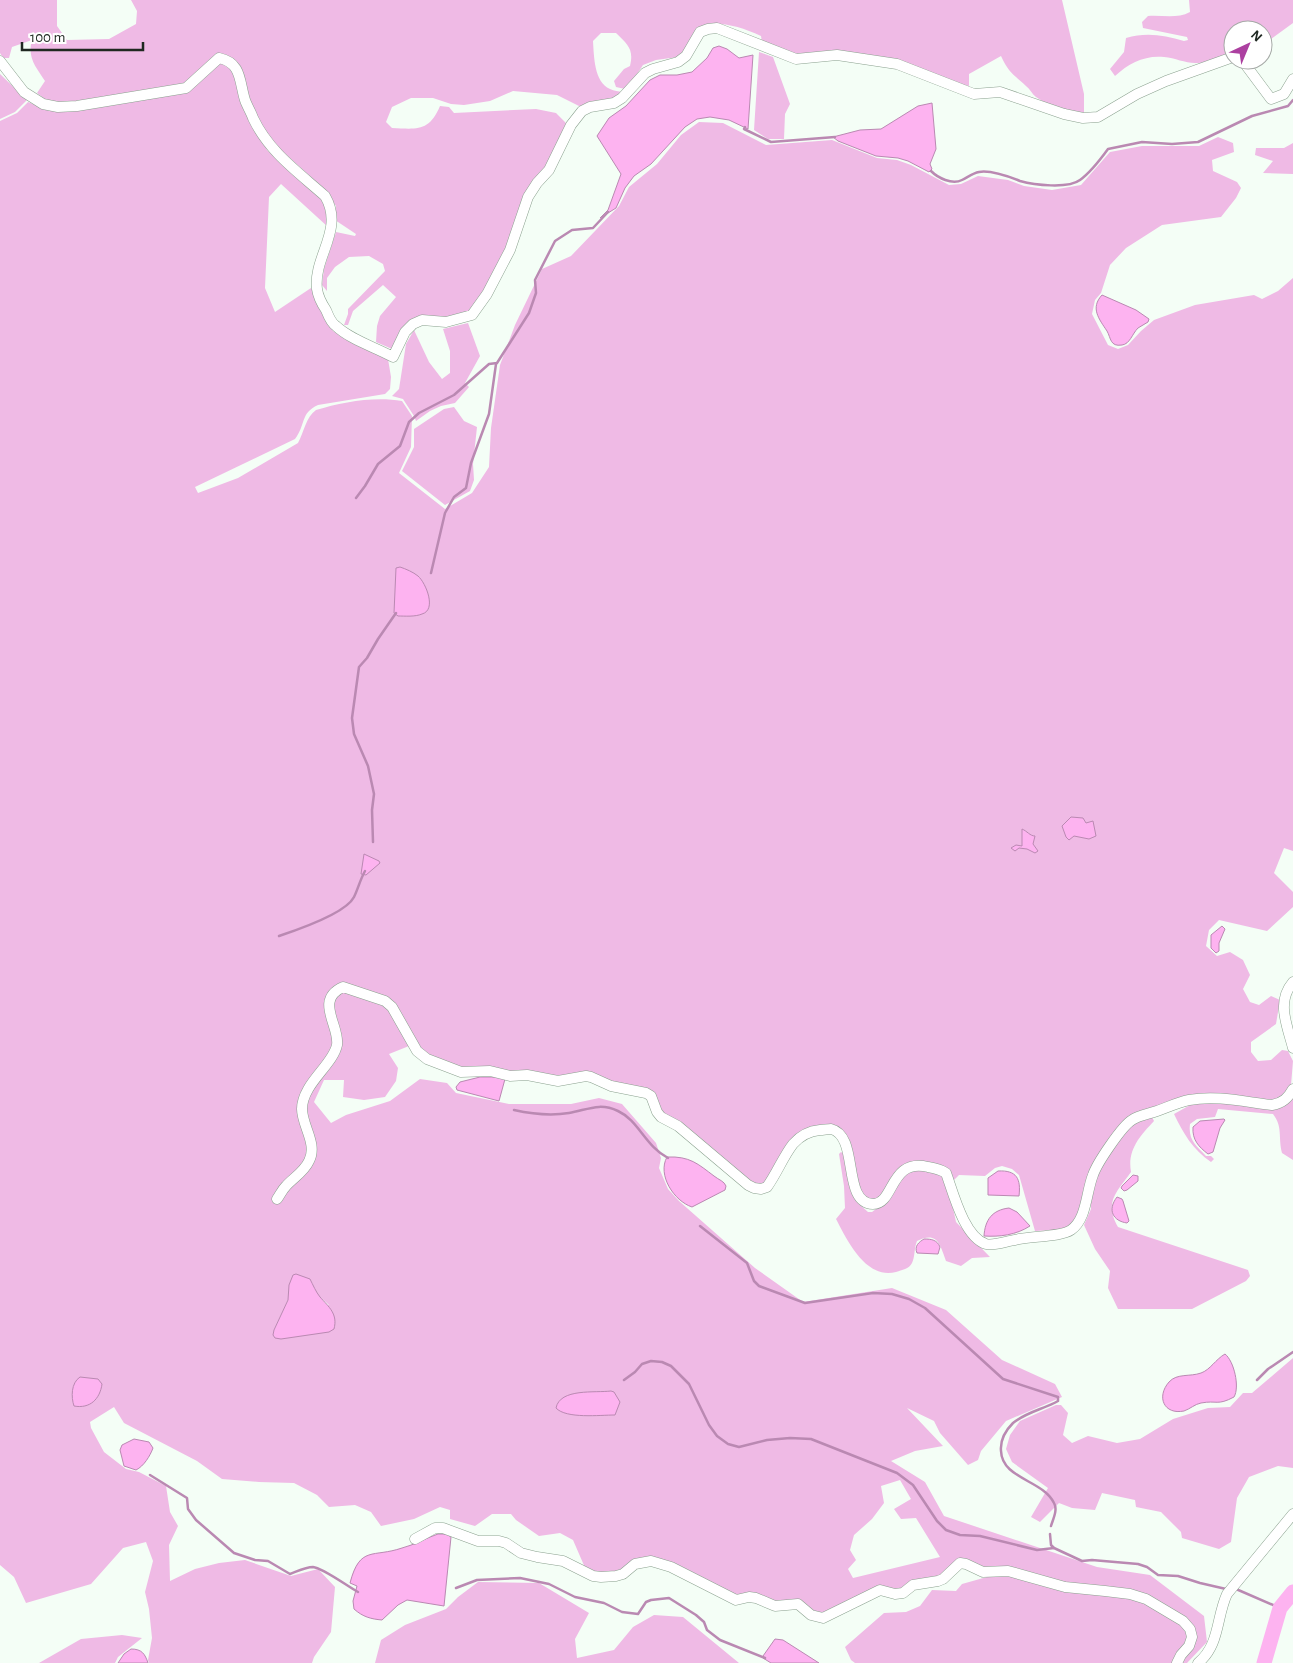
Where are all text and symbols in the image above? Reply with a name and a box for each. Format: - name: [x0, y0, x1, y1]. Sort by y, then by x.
- scale bar: [22, 20, 144, 52]
- north arrow: [1223, 20, 1273, 70]
- text: N: [1248, 28, 1265, 45]
- text: 100 m: [30, 30, 65, 45]

